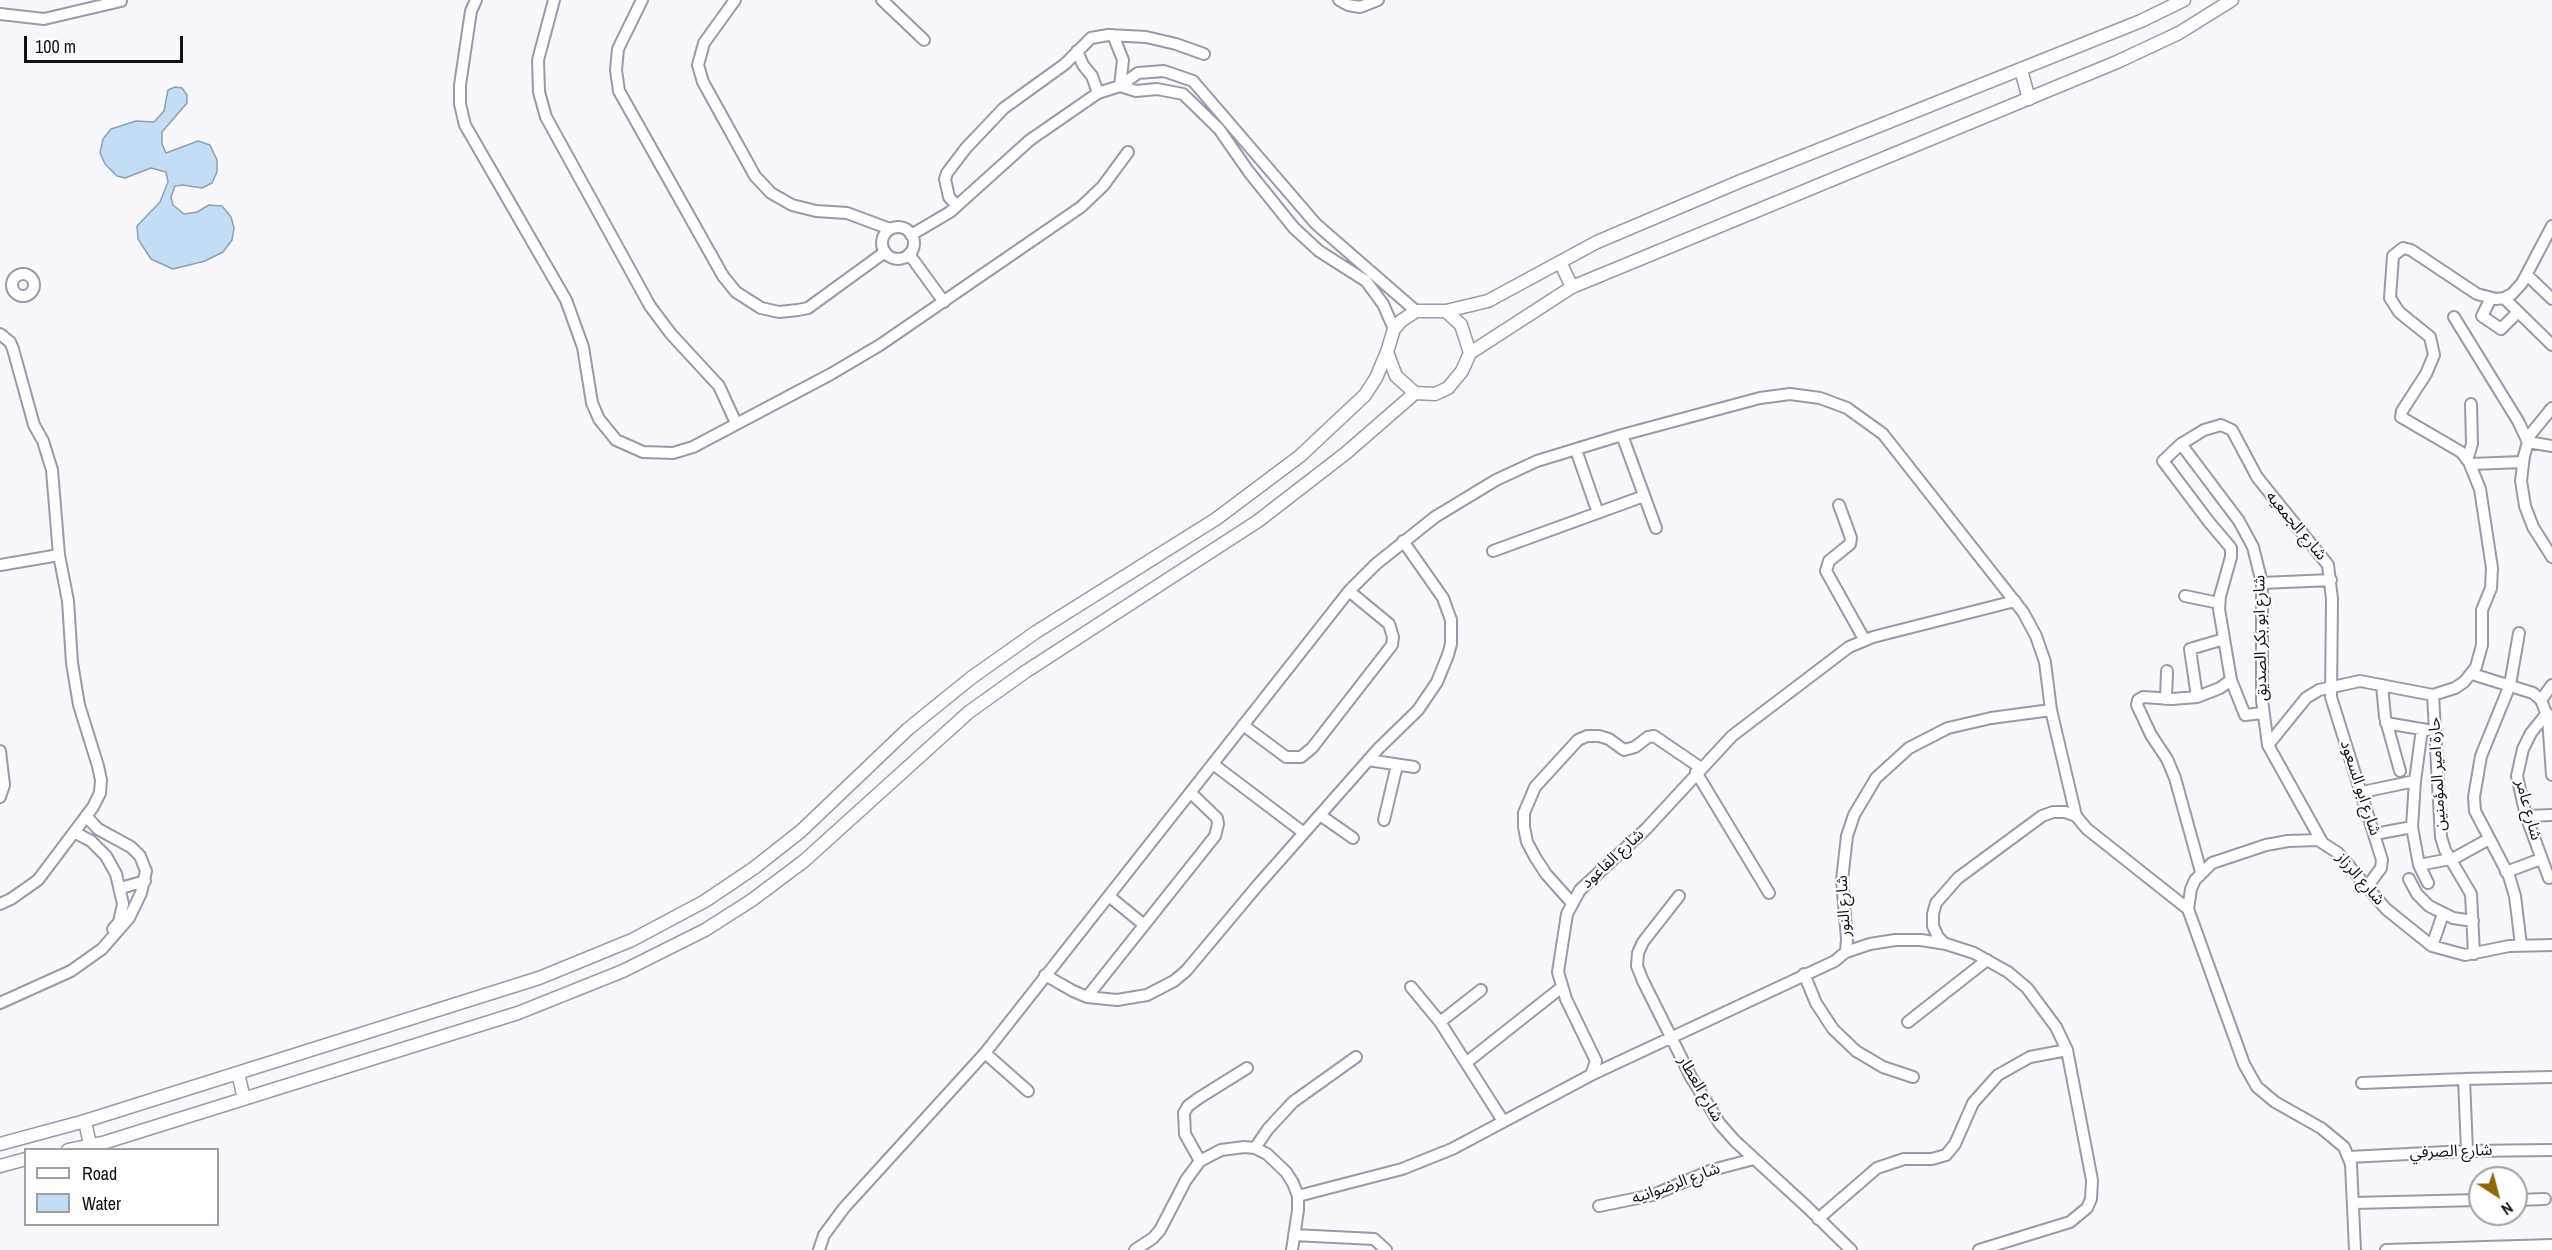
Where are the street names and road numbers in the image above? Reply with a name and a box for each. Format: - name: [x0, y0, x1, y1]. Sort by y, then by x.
- street label: شارع الجمعيه: [2262, 488, 2330, 564]
- street label: شارع ابو بكر الصديق: [2250, 575, 2272, 701]
- street label: حارة امير المؤمنين: [2425, 717, 2451, 831]
- street label: شارع ابو السعود: [2336, 738, 2384, 838]
- street label: شارع عامر: [2511, 777, 2545, 843]
- street label: شارع القاعود: [1578, 825, 1648, 893]
- street label: شارع الرزاز: [2332, 848, 2388, 910]
- street label: شارع النور: [1833, 875, 1855, 937]
- street label: شارع العطار: [1673, 1053, 1727, 1125]
- street label: شارع الصرفي: [2409, 1141, 2493, 1163]
- street label: شارع الرضوانيه: [1629, 1159, 1723, 1209]

